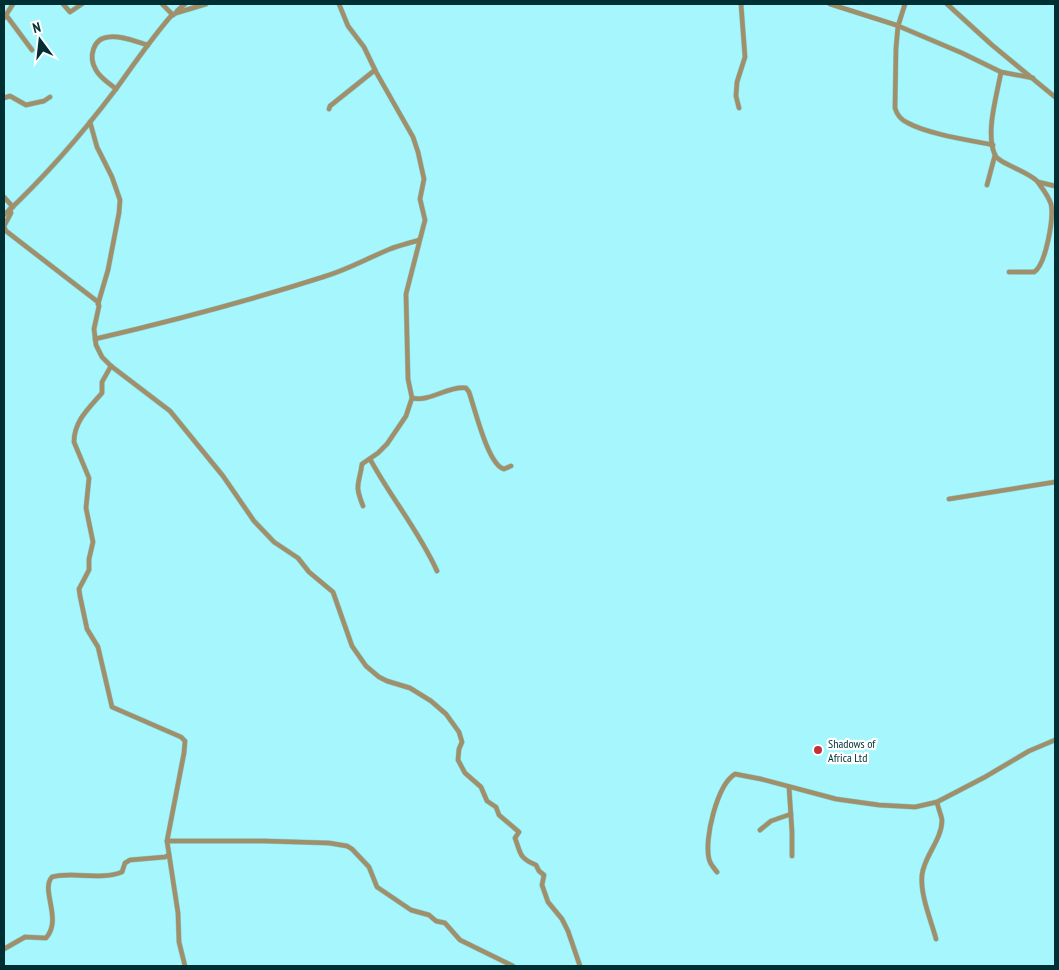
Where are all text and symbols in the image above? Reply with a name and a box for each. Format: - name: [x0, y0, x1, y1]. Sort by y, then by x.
- north arrow: [15, 15, 65, 65]
- text: N: [31, 18, 43, 37]
- place label: Shadows of Africa Ltd: [828, 736, 876, 765]
- marker: Shadows of Africa Ltd: [812, 744, 824, 756]

